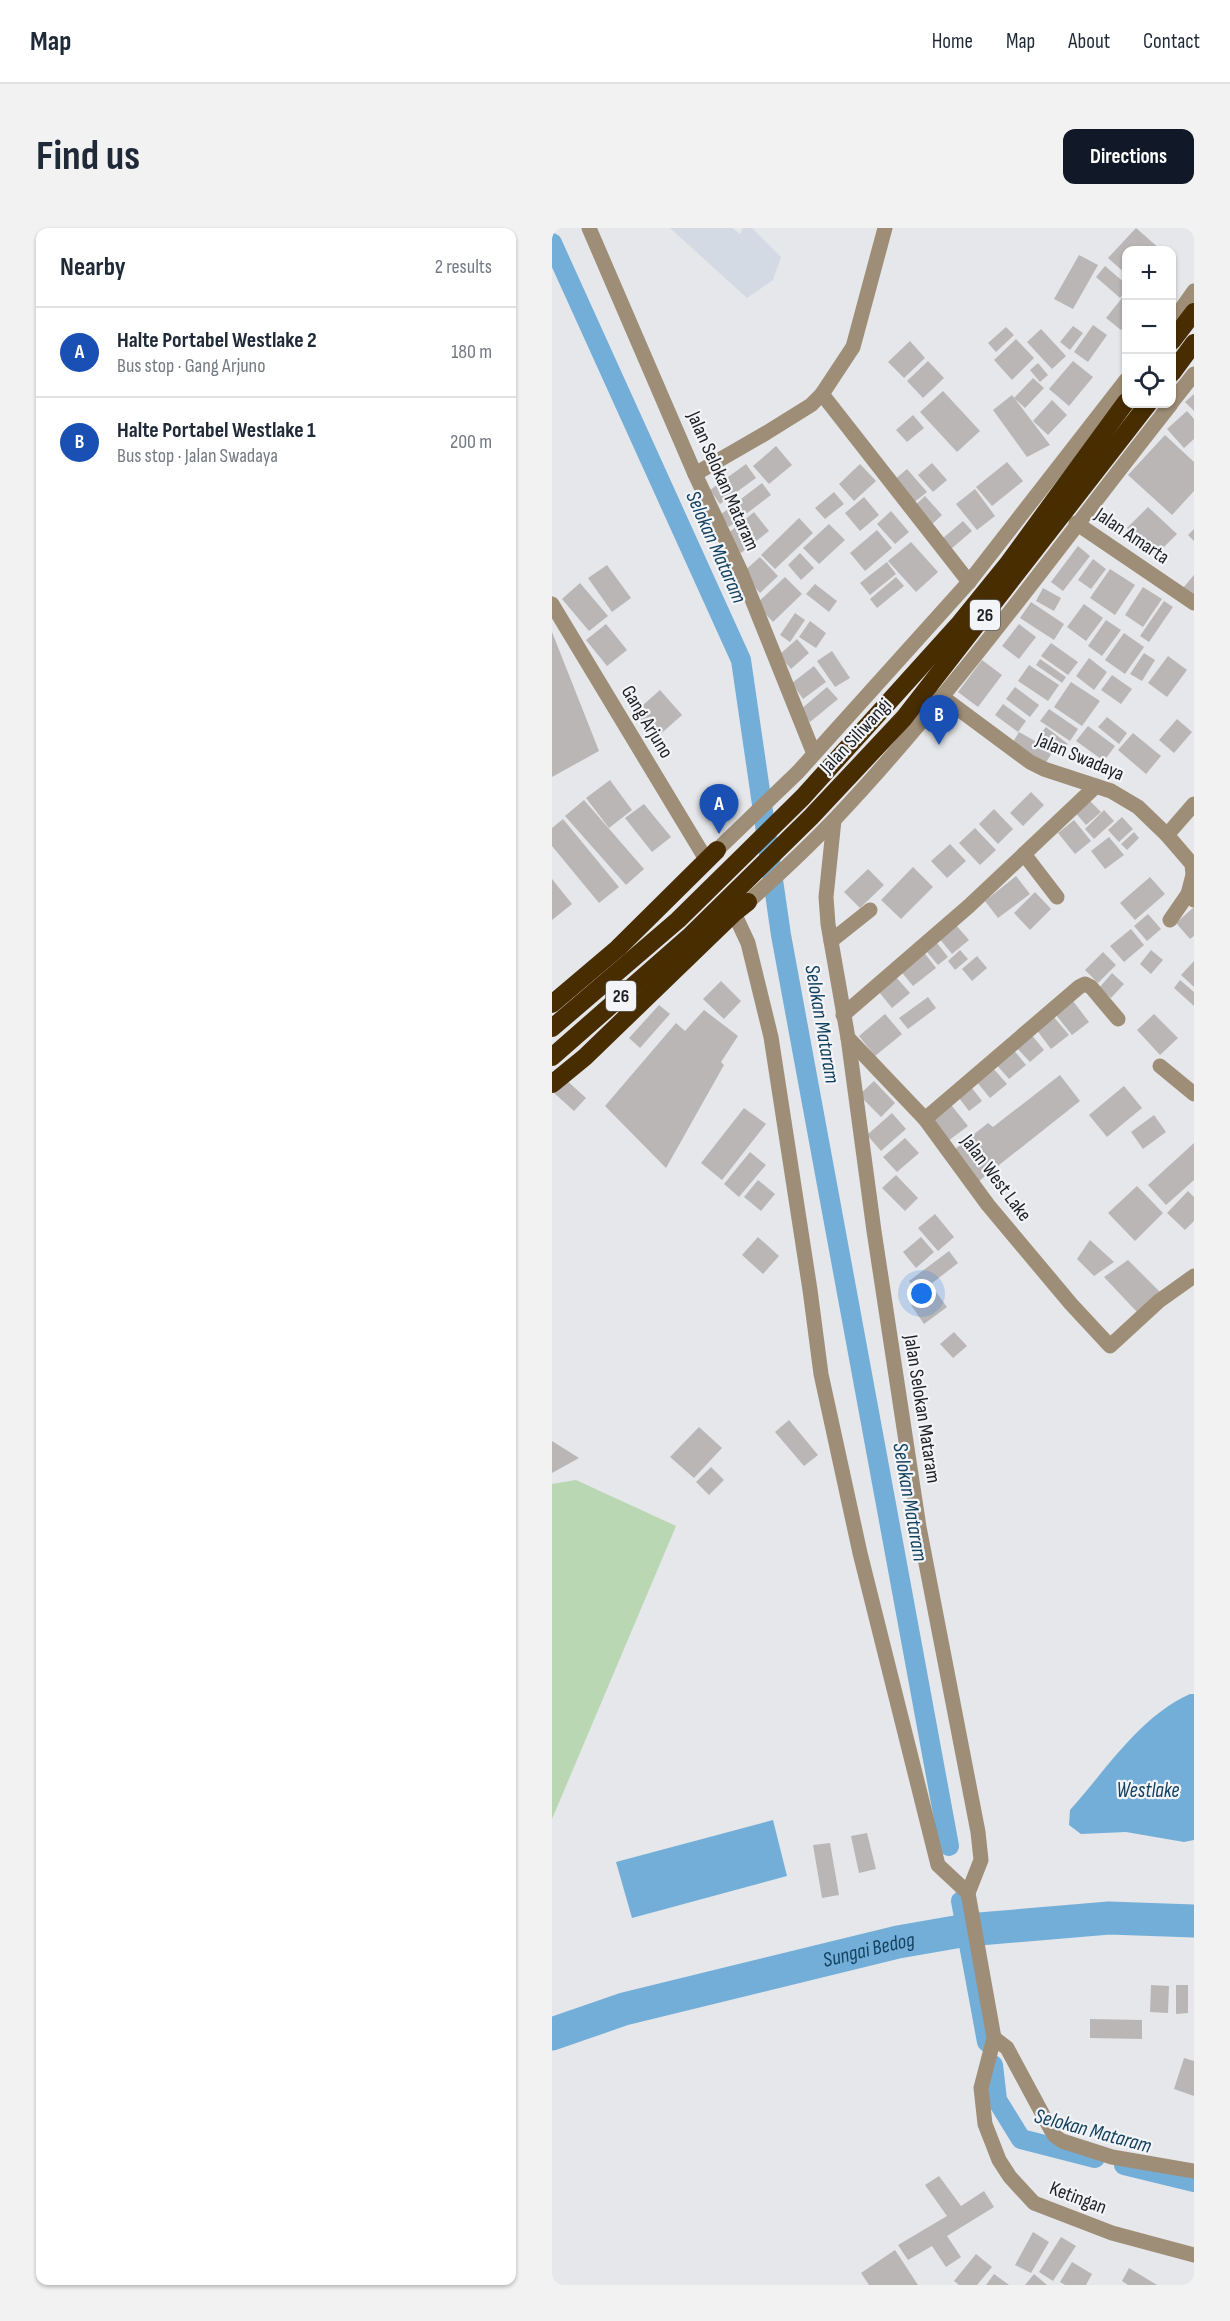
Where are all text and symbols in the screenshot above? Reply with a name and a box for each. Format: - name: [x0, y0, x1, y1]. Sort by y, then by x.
- text: Map: [30, 25, 71, 58]
- text: Home: [932, 29, 973, 54]
- text: Map: [1006, 29, 1035, 54]
- text: About: [1068, 29, 1110, 54]
- text: Contact: [1143, 29, 1200, 54]
- button: Directions: [1063, 129, 1194, 184]
- text: Find us: [36, 131, 140, 182]
- map controls: [1122, 246, 1176, 408]
- button: +: [1122, 246, 1176, 300]
- text: Nearby: [60, 252, 126, 283]
- text: 2 results: [435, 255, 492, 279]
- button: −: [1122, 300, 1176, 354]
- text: Halte Portabel Westlake 2: [117, 327, 317, 354]
- text: A: [75, 340, 84, 364]
- text: 180 m: [451, 340, 492, 364]
- text: Bus stop · Gang Arjuno: [117, 354, 265, 378]
- button: locate: [1122, 354, 1176, 408]
- street label: Jalan Selokan Mataram: [682, 408, 764, 554]
- text: Halte Portabel Westlake 1: [117, 417, 316, 444]
- text: B: [75, 430, 84, 454]
- text: 200 m: [450, 430, 492, 454]
- text: Bus stop · Jalan Swadaya: [117, 444, 278, 468]
- water label: Selokan Mataram: [680, 487, 752, 607]
- street label: Jalan Amarta: [1090, 502, 1174, 569]
- road number: 26: [970, 600, 1000, 630]
- street label: Gang Arjuno: [616, 681, 678, 763]
- street label: Jalan Siliwangi: [814, 693, 897, 779]
- pin: B: [920, 696, 958, 745]
- street label: Jalan Swadaya: [1031, 727, 1128, 786]
- pin: A: [700, 784, 738, 834]
- water label: Selokan Mataram: [799, 963, 845, 1085]
- road number: 26: [606, 981, 636, 1011]
- street label: Jalan West Lake: [955, 1129, 1036, 1226]
- your location: [907, 1279, 936, 1308]
- street label: Jalan Selokan Mataram: [898, 1332, 946, 1485]
- water label: Selokan Mataram: [887, 1441, 933, 1563]
- water label: Westlake: [1117, 1778, 1179, 1803]
- water label: Sungai Bedog: [820, 1927, 917, 1972]
- water label: Selokan Mataram: [1032, 2103, 1154, 2159]
- street label: Ketingan: [1046, 2176, 1110, 2220]

